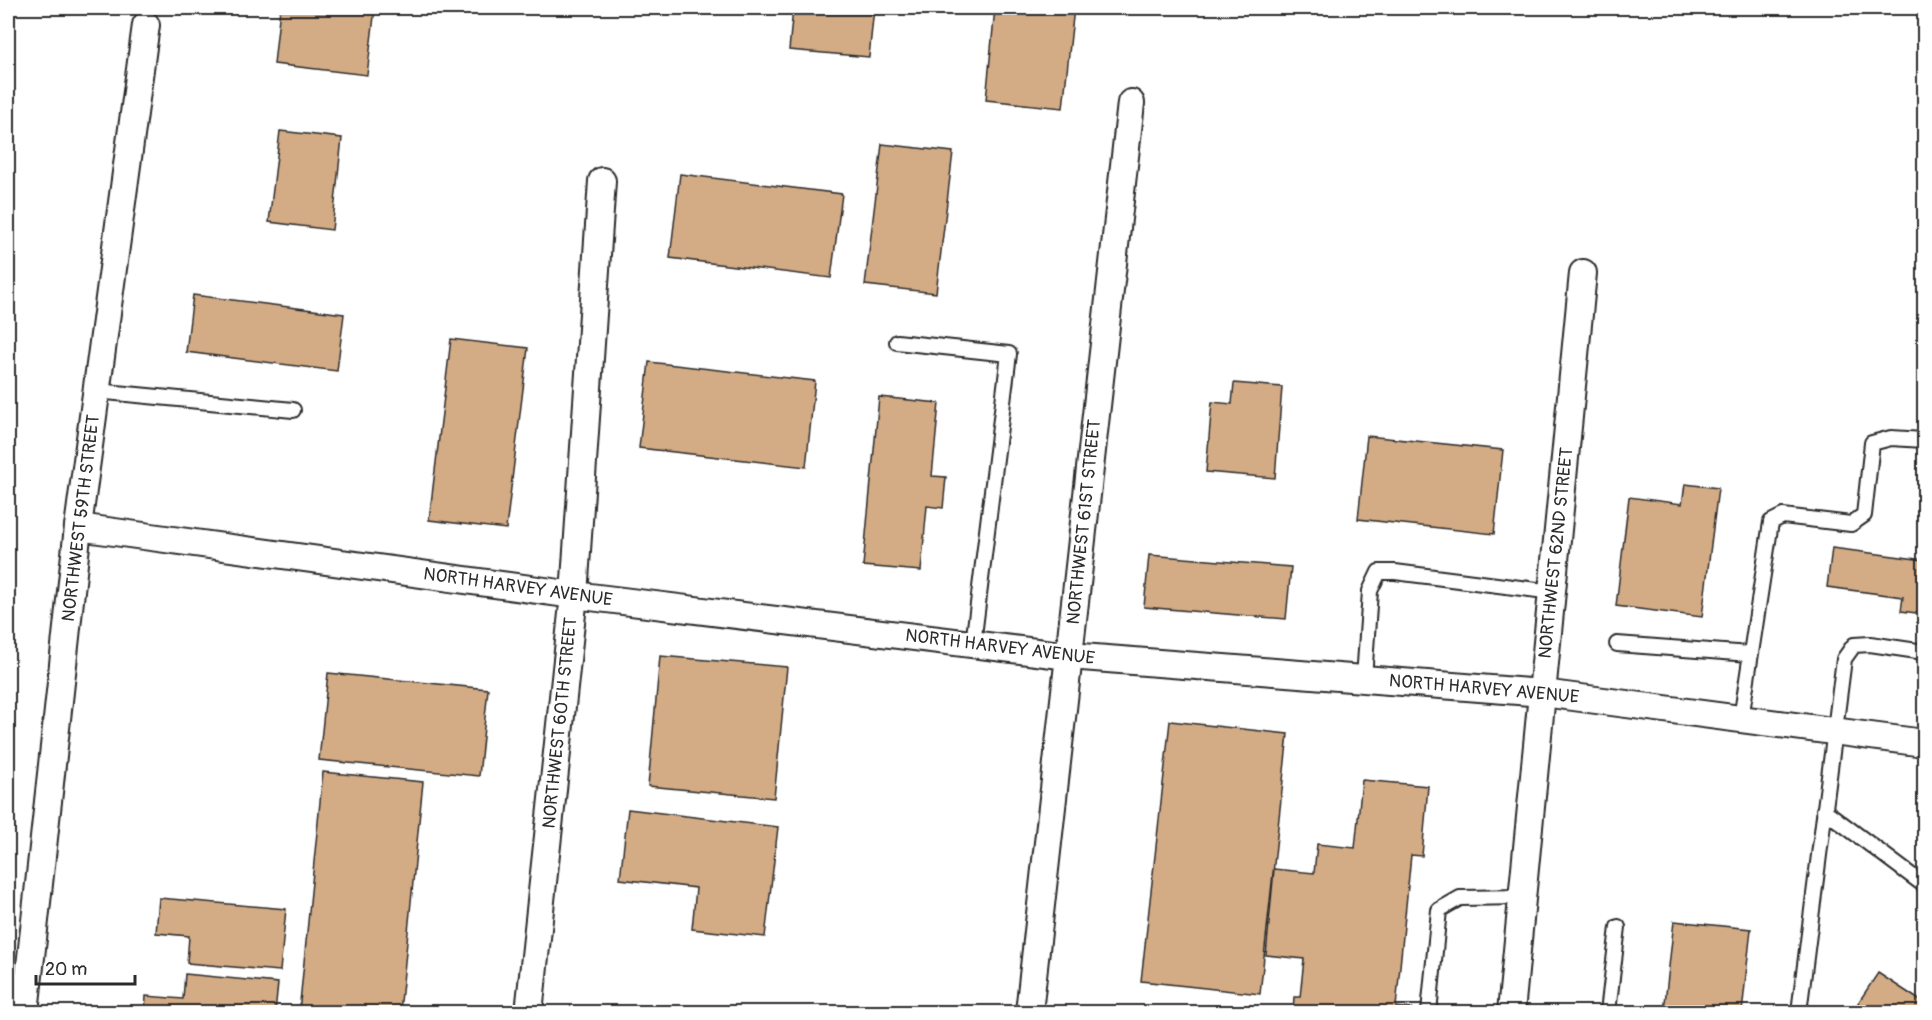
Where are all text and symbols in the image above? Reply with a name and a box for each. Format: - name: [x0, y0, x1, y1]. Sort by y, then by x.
- street label: NORTHWEST 59TH STREET: [57, 413, 105, 623]
- street label: NORTHWEST 61ST STREET: [1062, 418, 1106, 626]
- street label: NORTHWEST 62ND STREET: [1533, 446, 1579, 660]
- street label: NORTH HARVEY AVENUE: [422, 562, 614, 612]
- street label: NORTHWEST 60TH STREET: [537, 616, 583, 830]
- street label: NORTH HARVEY AVENUE: [904, 624, 1096, 670]
- street label: NORTH HARVEY AVENUE: [1388, 669, 1580, 709]
- scale bar: [36, 948, 135, 986]
- text: 20 m: [45, 958, 87, 981]

